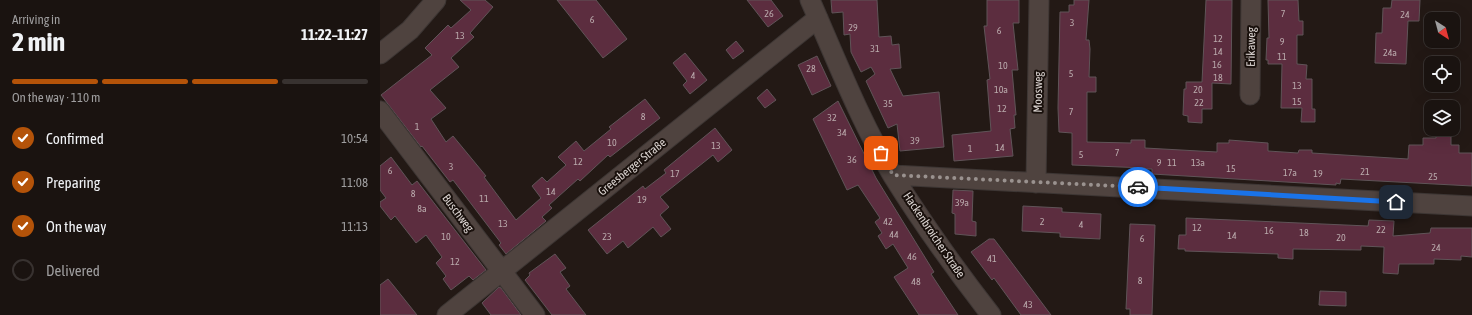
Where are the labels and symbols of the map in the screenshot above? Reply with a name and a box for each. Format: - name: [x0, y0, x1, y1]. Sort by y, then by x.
- house number: 26: [764, 8, 774, 19]
- house number: 7: [1281, 8, 1286, 19]
- house number: 24: [1400, 9, 1410, 20]
- north arrow: [1424, 12, 1460, 48]
- house number: 6: [590, 14, 595, 25]
- house number: 3: [1070, 17, 1075, 28]
- house number: 29: [848, 22, 858, 33]
- house number: 6: [997, 25, 1002, 36]
- street label: Erikaweg: [1244, 26, 1258, 67]
- house number: 13: [455, 30, 465, 41]
- house number: 12: [1213, 33, 1223, 44]
- house number: 9: [1280, 36, 1285, 47]
- house number: 31: [870, 43, 880, 54]
- house number: 14: [1213, 46, 1223, 57]
- house number: 24a: [1383, 47, 1397, 58]
- house number: 11: [1277, 51, 1287, 62]
- house number: 16: [1212, 59, 1222, 70]
- house number: 10: [998, 60, 1008, 71]
- house number: 28: [806, 63, 816, 74]
- house number: 5: [1069, 68, 1074, 79]
- house number: 4: [691, 70, 696, 81]
- street label: Moosweg: [1031, 70, 1045, 113]
- house number: 18: [1213, 72, 1223, 83]
- house number: 13: [1292, 80, 1302, 91]
- house number: 10a: [994, 84, 1008, 95]
- house number: 20: [1193, 84, 1203, 95]
- house number: 15: [1292, 96, 1302, 107]
- house number: 22: [1194, 97, 1204, 108]
- house number: 35: [883, 98, 893, 109]
- house number: 12: [997, 103, 1007, 114]
- house number: 7: [1069, 106, 1074, 117]
- house number: 8: [641, 111, 646, 122]
- house number: 32: [827, 112, 837, 123]
- house number: 1: [415, 121, 420, 132]
- house number: 34: [837, 127, 847, 138]
- street label: Greesberger Straße: [595, 135, 669, 199]
- house number: 39: [910, 135, 920, 146]
- pin: [864, 136, 898, 170]
- house number: 10: [607, 137, 617, 148]
- house number: 13: [711, 140, 721, 151]
- house number: 14: [995, 142, 1005, 153]
- house number: 1: [968, 143, 973, 154]
- house number: 7: [1115, 147, 1120, 158]
- house number: 5: [1079, 149, 1084, 160]
- house number: 36: [847, 154, 857, 165]
- house number: 12: [573, 156, 583, 167]
- house number: 9: [1157, 157, 1162, 168]
- house number: 11: [1167, 157, 1177, 168]
- house number: 13a: [1191, 157, 1205, 168]
- house number: 3: [449, 161, 454, 172]
- house number: 15: [1226, 163, 1236, 174]
- house number: 6: [388, 165, 393, 176]
- house number: 21: [1360, 166, 1370, 177]
- courier: [1118, 167, 1158, 207]
- house number: 17a: [1283, 167, 1297, 178]
- house number: 17: [670, 168, 680, 179]
- house number: 19: [1313, 168, 1323, 179]
- house number: 25: [1428, 171, 1438, 182]
- pin: [1379, 185, 1413, 219]
- house number: 14: [546, 186, 556, 197]
- house number: 8: [411, 188, 416, 199]
- street label: Hackenbroicher Straße: [900, 190, 968, 280]
- street label: Buschweg: [439, 191, 477, 235]
- house number: 11: [479, 193, 489, 204]
- house number: 19: [637, 194, 647, 205]
- house number: 39a: [955, 197, 969, 208]
- house number: 8a: [417, 203, 427, 214]
- house number: 42: [883, 216, 893, 227]
- house number: 2: [1040, 216, 1045, 227]
- house number: 13: [498, 218, 508, 229]
- house number: 4: [1079, 219, 1084, 230]
- house number: 12: [1192, 222, 1202, 233]
- house number: 22: [1376, 224, 1386, 235]
- house number: 16: [1264, 225, 1274, 236]
- house number: 18: [1299, 227, 1309, 238]
- house number: 44: [889, 229, 899, 240]
- house number: 14: [1227, 230, 1237, 241]
- house number: 10: [441, 231, 451, 242]
- house number: 23: [602, 231, 612, 242]
- house number: 20: [1336, 232, 1346, 243]
- house number: 6: [1140, 233, 1145, 244]
- house number: 24: [1431, 242, 1441, 253]
- house number: 46: [907, 251, 917, 262]
- house number: 41: [987, 253, 997, 264]
- house number: 12: [450, 256, 460, 267]
- house number: 8: [1138, 275, 1143, 286]
- house number: 48: [911, 276, 921, 287]
- house number: 43: [1023, 299, 1033, 310]

